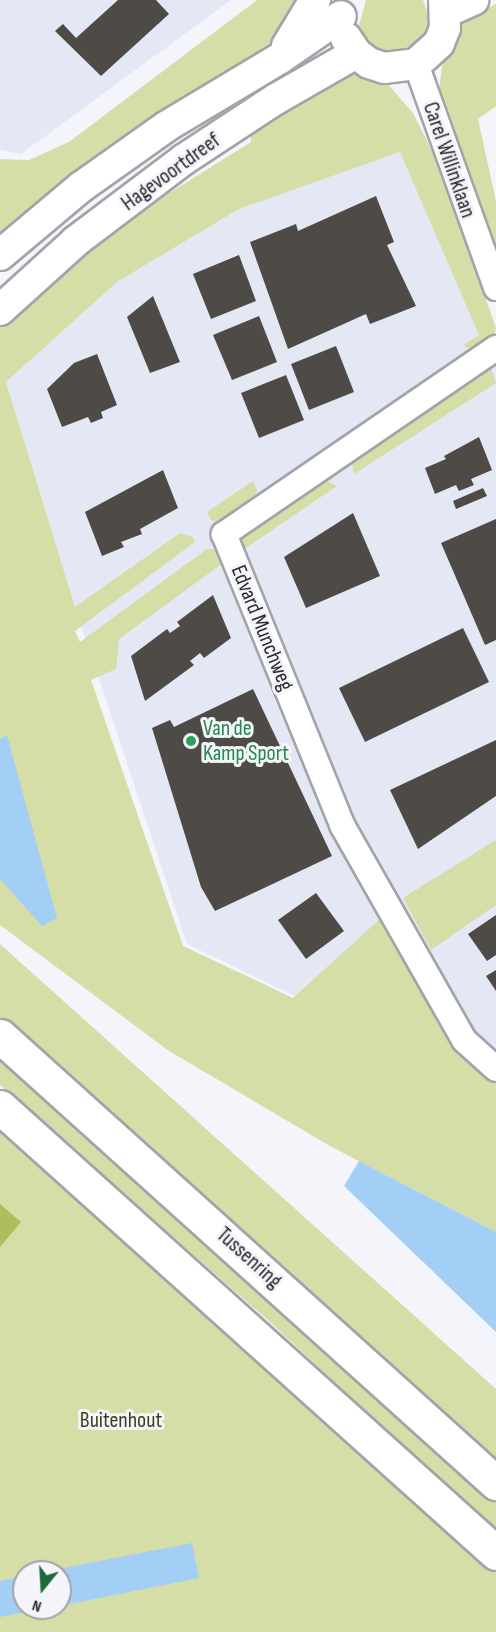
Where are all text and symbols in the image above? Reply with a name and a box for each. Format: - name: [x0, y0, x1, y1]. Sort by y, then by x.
- street label: Carel Willinklaan: [417, 99, 481, 221]
- street label: Hagevoortdreef: [116, 127, 226, 217]
- street label: Edvard Munchweg: [225, 561, 299, 695]
- place label: Van de Kamp Sport: [203, 715, 289, 766]
- marker: Van de Kamp Sport: [184, 734, 198, 748]
- street label: Tussenring: [211, 1222, 287, 1294]
- park label: Buitenhout: [80, 1408, 162, 1434]
- north arrow: [12, 1560, 72, 1620]
- text: N: [30, 1595, 44, 1616]

